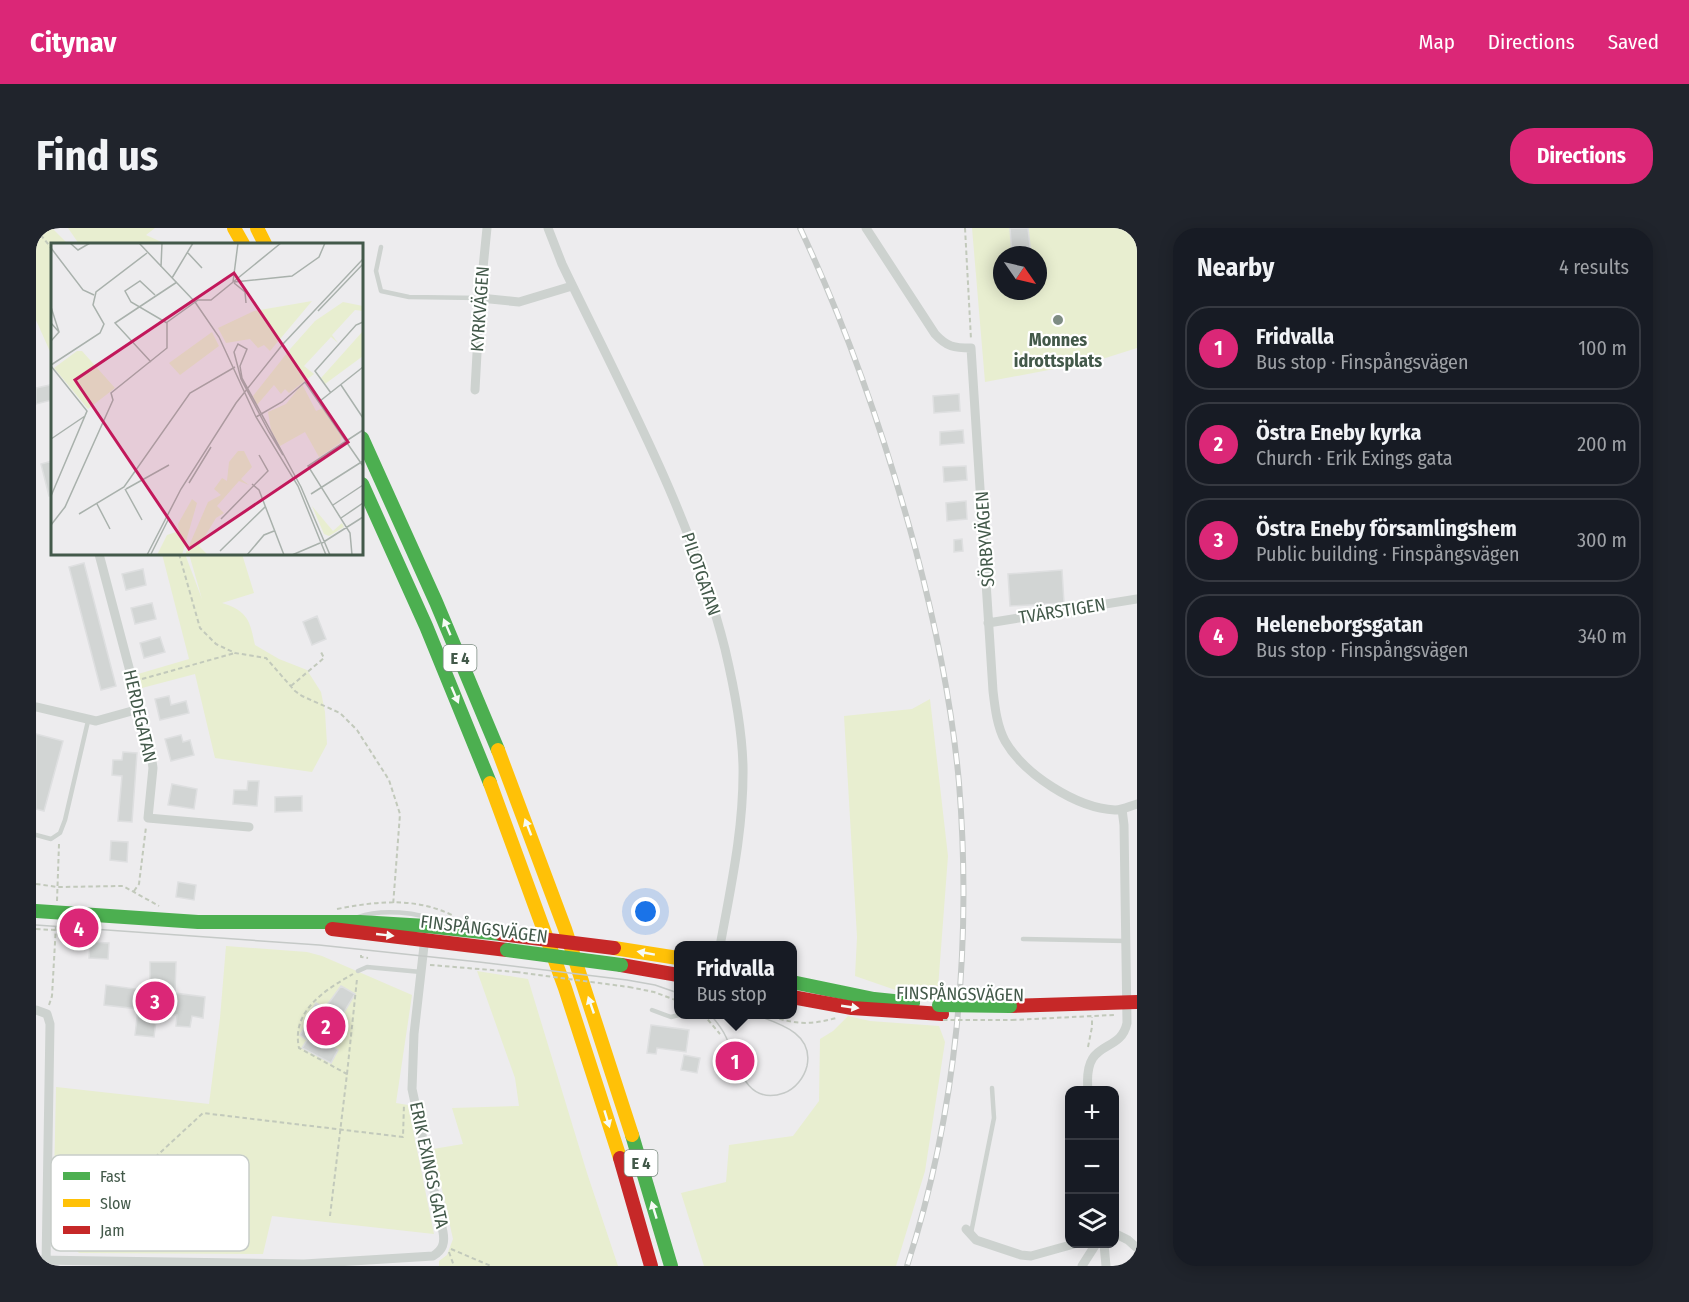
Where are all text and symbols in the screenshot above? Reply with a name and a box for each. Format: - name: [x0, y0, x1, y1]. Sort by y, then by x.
- text: Citynav: [30, 26, 116, 59]
- text: Map: [1418, 29, 1455, 55]
- text: Directions: [1488, 29, 1575, 55]
- text: Saved: [1608, 29, 1659, 55]
- button: Directions: [1510, 128, 1653, 184]
- text: Find us: [36, 131, 158, 181]
- inset map: [51, 243, 363, 555]
- north arrow: [993, 246, 1047, 300]
- text: Nearby: [1197, 252, 1274, 283]
- text: 4 results: [1559, 255, 1629, 279]
- street label: KYRKVÄGEN: [466, 265, 494, 353]
- marker: Monnes idrottsplats: [1051, 313, 1065, 327]
- text: Fridvalla: [1256, 323, 1334, 350]
- place label: Monnes idrottsplats: [1014, 329, 1102, 372]
- text: 1: [1214, 336, 1223, 360]
- text: 100 m: [1578, 336, 1627, 360]
- text: Bus stop · Finspångsvägen: [1256, 350, 1469, 374]
- text: Östra Eneby kyrka: [1256, 419, 1421, 446]
- text: 2: [1214, 432, 1223, 456]
- text: 200 m: [1577, 432, 1627, 456]
- text: Church · Erik Exings gata: [1256, 446, 1453, 470]
- street label: SÖRBYVÄGEN: [971, 490, 999, 588]
- text: Östra Eneby församlingshem: [1256, 515, 1517, 542]
- text: 3: [1214, 528, 1223, 552]
- text: 300 m: [1577, 528, 1627, 552]
- street label: PILOTGATAN: [677, 530, 725, 618]
- text: Public building · Finspångsvägen: [1256, 542, 1520, 566]
- street label: TVÄRSTIGEN: [1017, 593, 1107, 629]
- text: Heleneborgsgatan: [1256, 611, 1423, 638]
- one-way arrow: [442, 617, 452, 635]
- text: 4: [1213, 624, 1224, 648]
- text: 340 m: [1578, 624, 1627, 648]
- text: Bus stop · Finspångsvägen: [1256, 638, 1469, 662]
- road number: E 4: [444, 645, 476, 671]
- street label: HERDEGATAN: [119, 667, 161, 765]
- one-way arrow: [450, 687, 460, 705]
- one-way arrow: [522, 818, 532, 836]
- your location: [631, 897, 660, 926]
- pin: 4: [60, 906, 99, 950]
- street label: FINSPÅNGSVÄGEN: [419, 909, 549, 948]
- one-way arrow: [375, 930, 394, 940]
- popup: [674, 941, 797, 1019]
- one-way arrow: [636, 948, 655, 957]
- text: Fridvalla: [696, 955, 775, 982]
- pin: 3: [136, 978, 174, 1024]
- street label: FINSPÅNGSVÄGEN: [896, 981, 1024, 1006]
- text: Bus stop: [696, 982, 767, 1006]
- one-way arrow: [585, 996, 595, 1014]
- one-way arrow: [840, 1003, 859, 1012]
- pin: 2: [306, 1004, 346, 1048]
- pin: 1: [716, 1038, 754, 1084]
- map controls: [1065, 1086, 1119, 1248]
- button: +: [1065, 1086, 1119, 1140]
- street label: ERIK EXINGS GATA: [405, 1100, 453, 1231]
- one-way arrow: [603, 1110, 612, 1128]
- button: −: [1065, 1140, 1119, 1194]
- road number: E 4: [624, 1150, 658, 1176]
- legend: [51, 1155, 249, 1251]
- text: Fast: [100, 1167, 127, 1186]
- text: Slow: [100, 1194, 131, 1213]
- button: layers: [1065, 1194, 1119, 1248]
- one-way arrow: [649, 1201, 658, 1219]
- text: Jam: [100, 1221, 125, 1240]

